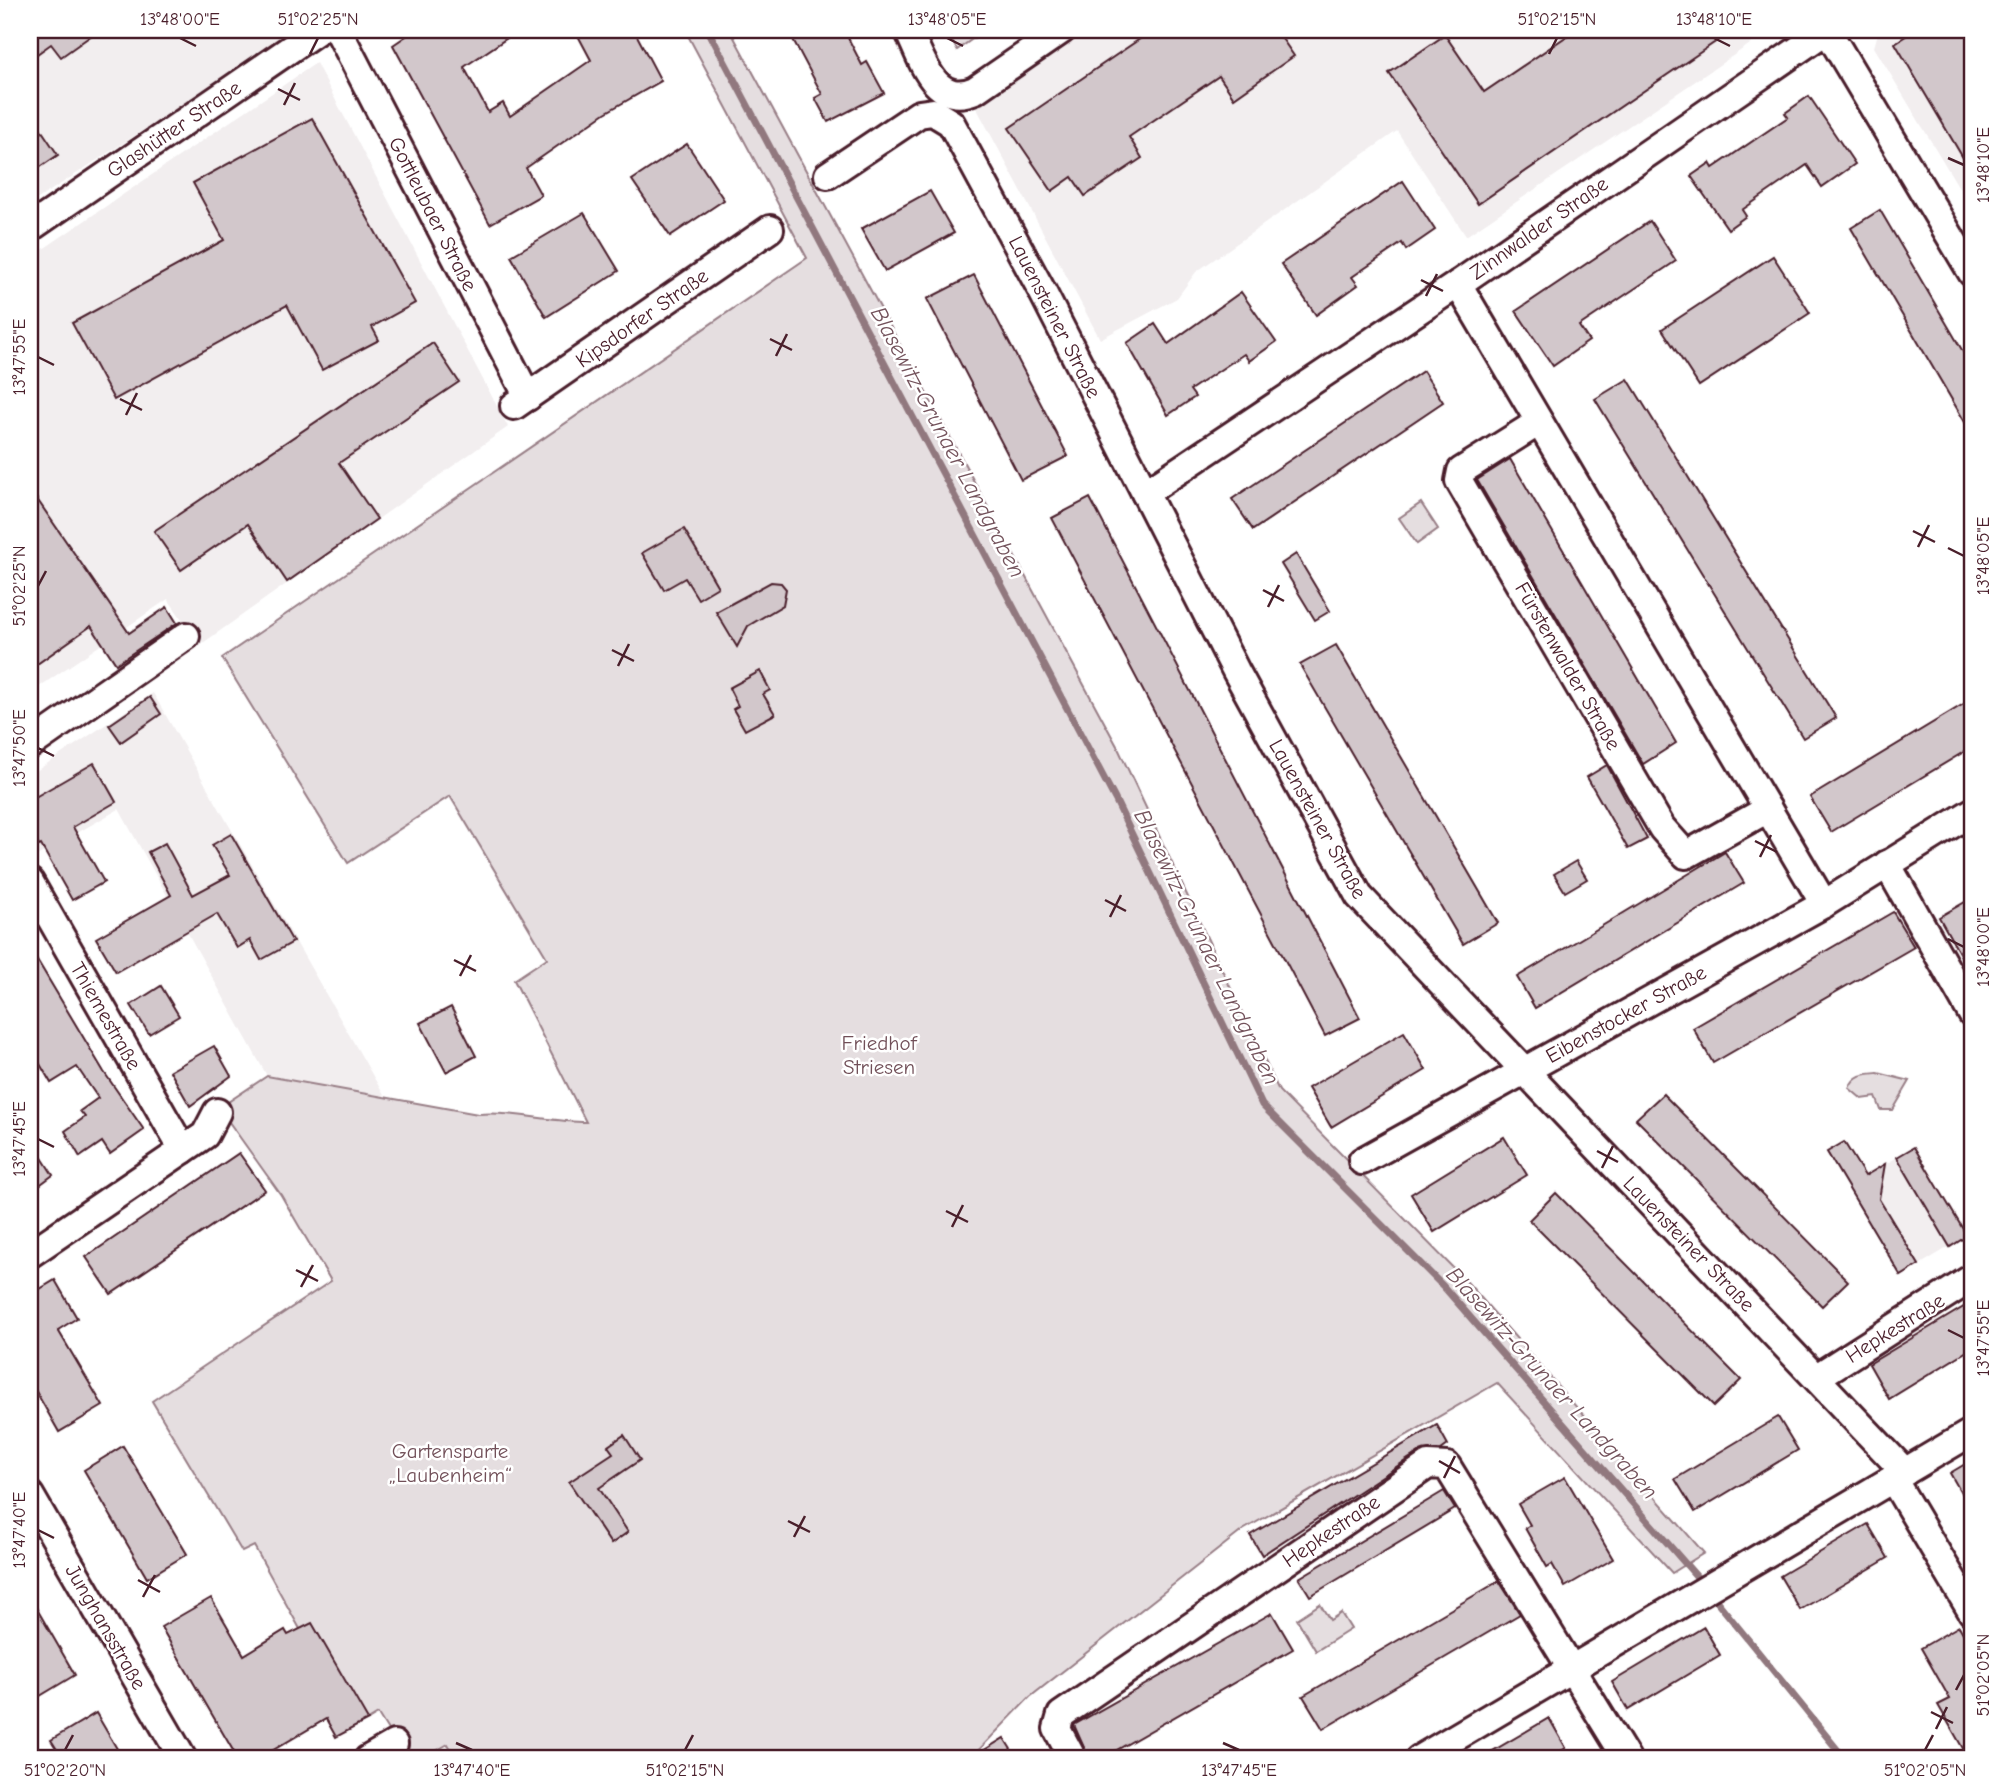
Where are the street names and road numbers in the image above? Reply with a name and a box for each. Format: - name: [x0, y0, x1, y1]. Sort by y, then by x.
- street label: Glashütter Straße: [102, 75, 246, 183]
- street label: Gottleubaer Straße: [384, 133, 482, 295]
- street label: Zinnwalder Straße: [1465, 171, 1613, 285]
- street label: Lauensteiner Straße: [1004, 232, 1106, 402]
- street label: Kipsdorfer Straße: [571, 263, 713, 373]
- street label: Fürstenwalder Straße: [1510, 578, 1626, 754]
- street label: Lauensteiner Straße: [1264, 735, 1372, 903]
- street label: Thiemestraße: [65, 958, 147, 1074]
- street label: Eibenstocker Straße: [1542, 960, 1710, 1068]
- street label: Lauensteiner Straße: [1618, 1171, 1760, 1317]
- street label: Hepkestraße: [1841, 1288, 1949, 1368]
- street label: Hepkestraße: [1278, 1490, 1384, 1572]
- street label: Junghansstraße: [60, 1560, 152, 1694]

